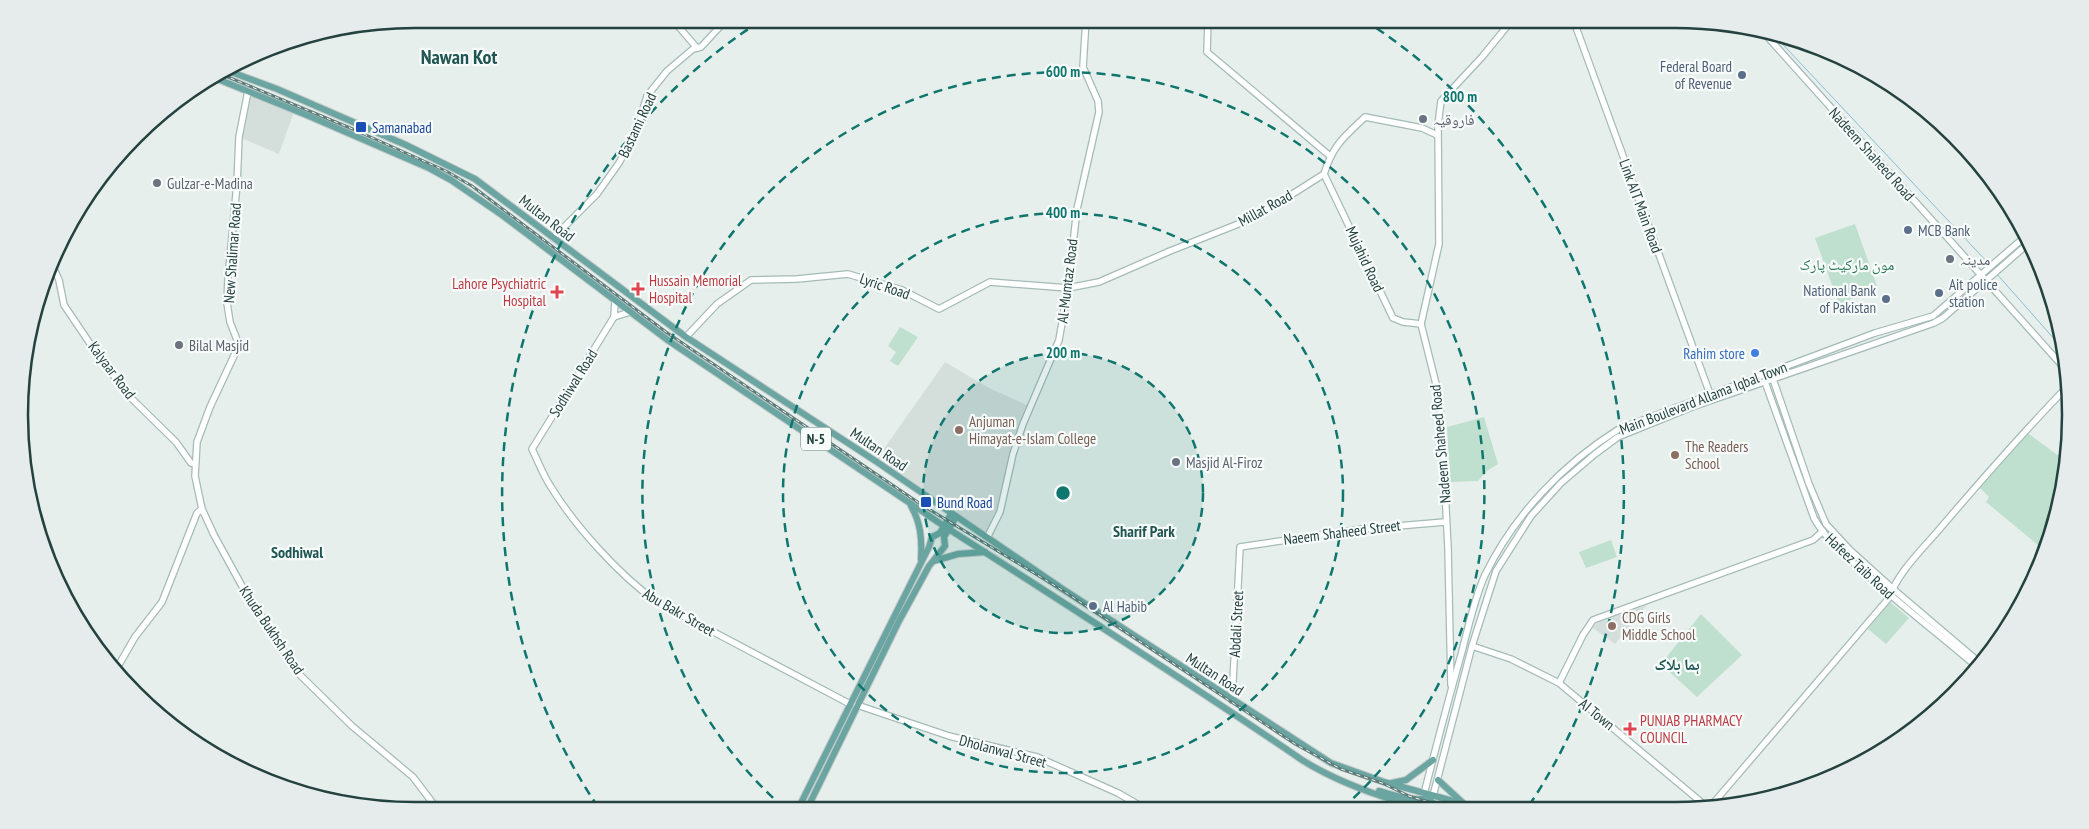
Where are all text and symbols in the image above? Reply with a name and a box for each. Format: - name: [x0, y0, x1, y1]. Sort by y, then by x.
- district label: Nawan Kot: [421, 44, 497, 70]
- place label: Federal Board of Revenue: [1660, 57, 1732, 93]
- text: 600 m: [1046, 62, 1080, 81]
- marker: Federal Board of Revenue: [1736, 69, 1748, 81]
- text: 800 m: [1443, 87, 1477, 106]
- street label: Bastami Road: [614, 89, 660, 161]
- street label: Nadeem Shaheed Road: [1825, 103, 1919, 205]
- place label: فاروقیہ: [1433, 110, 1475, 129]
- marker: فاروقیہ: [1417, 113, 1429, 125]
- place label: Samanabad: [372, 118, 432, 137]
- marker: Samanabad: [354, 120, 368, 134]
- street label: Link AIT Main Road: [1615, 156, 1667, 256]
- place label: Gulzar-e-Madina: [167, 174, 253, 193]
- marker: Gulzar-e-Madina: [151, 177, 163, 189]
- street label: Millat Road: [1235, 185, 1295, 231]
- street label: Multan Road: [516, 190, 578, 246]
- street label: New Shalimar Road: [219, 202, 245, 304]
- text: 400 m: [1046, 203, 1080, 222]
- place label: MCB Bank: [1918, 221, 1970, 240]
- street label: Mujahid Road: [1342, 223, 1388, 295]
- marker: MCB Bank: [1902, 224, 1914, 236]
- street label: Al-Mumtaz Road: [1052, 238, 1082, 324]
- place label: مدینہ: [1960, 250, 1991, 269]
- marker: مدینہ: [1944, 253, 1956, 265]
- park label: مون مارکیٹ پارک: [1800, 255, 1895, 275]
- street label: Lyric Road: [857, 269, 913, 303]
- place label: Hussain Memorial Hospital: [649, 271, 742, 307]
- place label: Lahore Psychiatric Hospital: [452, 274, 547, 310]
- place label: Ait police station: [1949, 275, 1998, 311]
- place label: National Bank of Pakistan: [1803, 281, 1876, 317]
- marker: Hussain Memorial Hospital: [631, 282, 645, 296]
- marker: Lahore Psychiatric Hospital: [550, 285, 564, 299]
- marker: Ait police station: [1933, 287, 1945, 299]
- marker: National Bank of Pakistan: [1880, 293, 1892, 305]
- place label: Bilal Masjid: [189, 336, 249, 355]
- street label: Kalyaar Road: [84, 337, 140, 403]
- marker: Bilal Masjid: [173, 339, 185, 351]
- text: 200 m: [1046, 343, 1080, 362]
- place label: Rahim store: [1683, 344, 1745, 363]
- street label: Sodhiwal Road: [545, 346, 601, 420]
- marker: Rahim store: [1749, 347, 1761, 359]
- street label: Main Boulevard Allama Iqbal Town: [1616, 357, 1790, 439]
- street label: Nadeem Shaheed Road: [1425, 384, 1455, 504]
- place label: Anjuman Himayat-e-Islam College: [969, 412, 1096, 448]
- street label: Multan Road: [847, 423, 911, 475]
- marker: Anjuman Himayat-e-Islam College: [953, 424, 965, 436]
- road number: N-5: [801, 428, 831, 450]
- place label: The Readers School: [1685, 437, 1748, 473]
- marker: The Readers School: [1669, 449, 1681, 461]
- place label: Masjid Al-Firoz: [1186, 453, 1263, 472]
- marker: Masjid Al-Firoz: [1170, 456, 1182, 468]
- centre of rings: [1054, 484, 1072, 502]
- place label: Bund Road: [937, 493, 992, 512]
- marker: Bund Road: [919, 495, 933, 509]
- street label: Naeem Shaheed Street: [1282, 515, 1402, 549]
- district label: Sharif Park: [1113, 521, 1175, 541]
- street label: Hafeez Taib Road: [1821, 529, 1899, 603]
- district label: Sodhiwal: [271, 542, 323, 562]
- street label: Khuda Bukhsh Road: [235, 582, 309, 678]
- street label: Abu Bakr Street: [639, 584, 719, 640]
- street label: Abdali Street: [1225, 590, 1247, 658]
- place label: Al Habib: [1103, 597, 1147, 616]
- marker: Al Habib: [1087, 600, 1099, 612]
- place label: CDG Girls Middle School: [1622, 608, 1696, 644]
- marker: CDG Girls Middle School: [1606, 620, 1618, 632]
- street label: Multan Road: [1183, 648, 1247, 700]
- district label: ہما بلاک: [1654, 654, 1700, 674]
- street label: AI Town: [1575, 694, 1619, 734]
- place label: PUNJAB PHARMACY COUNCIL: [1640, 711, 1742, 747]
- marker: PUNJAB PHARMACY COUNCIL: [1624, 723, 1636, 735]
- street label: Dholanwal Street: [957, 730, 1049, 772]

